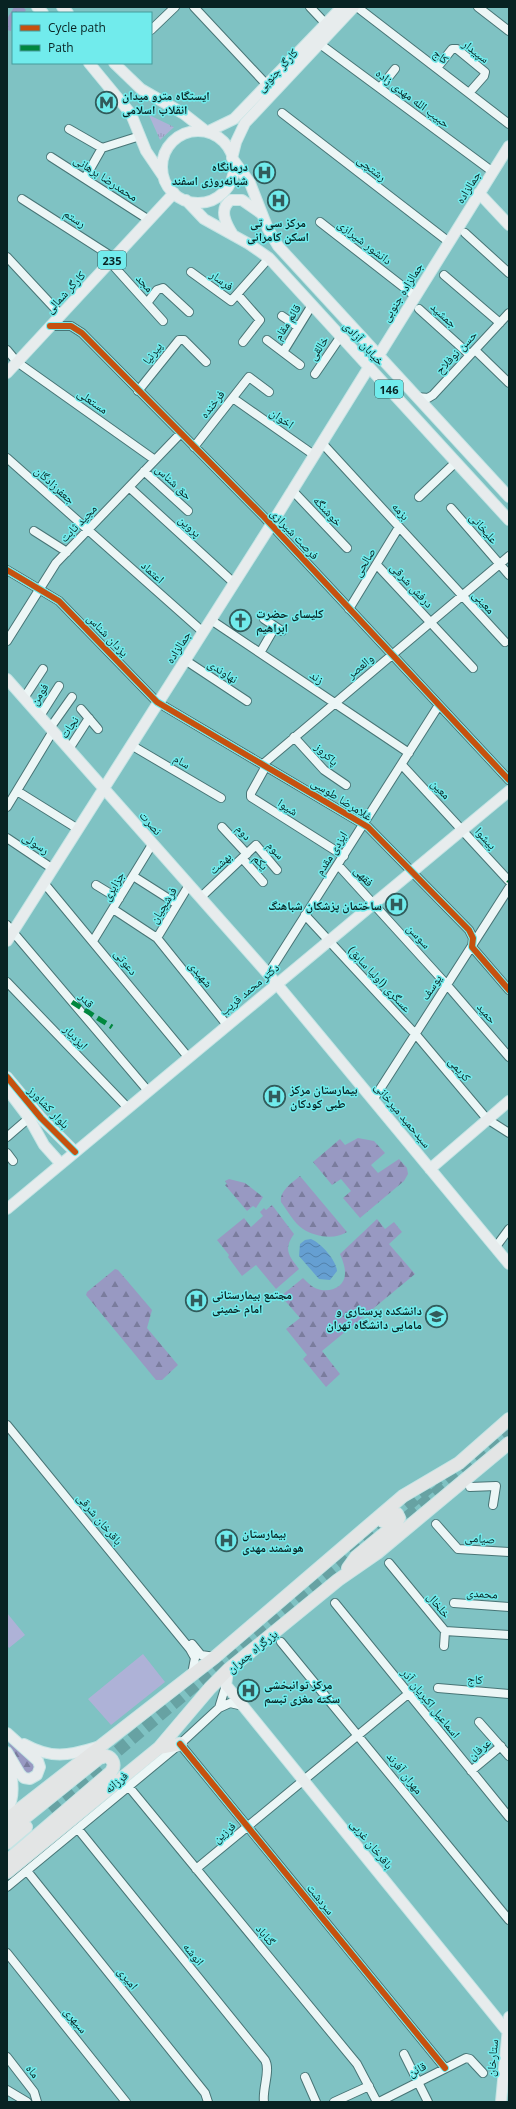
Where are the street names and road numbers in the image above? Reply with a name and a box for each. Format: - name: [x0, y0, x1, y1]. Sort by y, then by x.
- street label: سپیدار: [458, 35, 493, 67]
- street label: کارگر جنوبی: [252, 44, 302, 96]
- street label: کاج: [430, 44, 452, 68]
- street label: حبیب الله مهدی زاده: [372, 64, 454, 132]
- street label: محمدرضا برهانی: [71, 151, 141, 205]
- street label: رشتچی: [354, 151, 391, 185]
- street label: جمالزاده: [451, 167, 485, 207]
- street label: رستم: [61, 205, 90, 232]
- street label: دانشور شیرازی: [334, 215, 396, 269]
- road number: 235: [98, 251, 126, 269]
- street label: جمالزاده جنوبی: [377, 259, 427, 325]
- street label: فرسار: [206, 265, 237, 294]
- street label: کارگر شمالی: [41, 267, 89, 317]
- street label: مجد: [132, 270, 158, 296]
- street label: جمشید: [427, 298, 461, 332]
- street label: قائم مقام: [269, 301, 305, 343]
- street label: خیابان آزادی: [340, 317, 389, 369]
- street label: حسن نوفلاح: [431, 326, 481, 378]
- street label: خالقی: [304, 332, 333, 364]
- street label: پیرنیا: [138, 338, 166, 368]
- road number: 146: [375, 380, 403, 398]
- street label: مستعلی: [74, 384, 112, 418]
- street label: فرخنده: [196, 386, 228, 422]
- street label: اخوان: [266, 404, 298, 432]
- street label: حق شناس: [152, 460, 197, 504]
- street label: جعفرزادگان: [31, 462, 79, 508]
- street label: خوشنگه: [310, 492, 347, 530]
- street label: بزمه: [388, 498, 414, 524]
- street label: مجید ثابت: [56, 500, 100, 546]
- street label: فرصت شیرازی: [267, 505, 323, 563]
- street label: علیخانی: [466, 509, 502, 547]
- street label: پروین: [175, 511, 206, 541]
- street label: صالحی: [349, 544, 379, 580]
- street label: اعتماد: [138, 557, 169, 587]
- street label: درفش شرقی: [387, 559, 437, 611]
- street label: معینی: [469, 586, 499, 618]
- street label: یزدان شناس: [83, 610, 133, 660]
- street label: جمالزاده: [161, 627, 195, 667]
- street label: والعصر: [342, 650, 377, 683]
- street label: نهاوندی: [205, 655, 241, 687]
- street label: زند: [307, 666, 328, 688]
- street label: فومن: [26, 680, 52, 708]
- street label: نجات: [55, 712, 83, 742]
- street label: پاکروز: [311, 738, 343, 770]
- street label: سام: [170, 749, 194, 773]
- street label: غلامرضا طوسی: [308, 774, 376, 824]
- street label: معین: [427, 775, 455, 803]
- street label: شیوا: [275, 794, 301, 820]
- street label: نصرت: [136, 807, 166, 839]
- street label: دوم: [232, 820, 256, 844]
- street label: پیشوا: [471, 823, 501, 853]
- street label: رسولی: [19, 828, 53, 858]
- street label: ایزدی مقدم: [311, 828, 351, 878]
- street label: سوم: [263, 837, 289, 863]
- street label: بهشت: [205, 848, 235, 878]
- street label: یکم: [249, 850, 273, 874]
- street label: فقهی: [350, 862, 378, 890]
- street label: جزایری: [98, 868, 129, 904]
- street label: فرشچیان: [145, 883, 181, 927]
- street label: سوسن: [403, 920, 435, 952]
- street label: عسگری (اولیا سابق): [345, 942, 415, 1016]
- street label: دعوتی: [110, 945, 142, 979]
- street label: شهیدی: [185, 957, 217, 991]
- street label: دکتر محمد قریب: [215, 959, 283, 1019]
- street label: یوسف: [416, 971, 446, 1003]
- street label: قدر: [75, 988, 98, 1011]
- street label: حمید: [473, 999, 501, 1027]
- street label: ایزدیار: [59, 1020, 92, 1053]
- street label: کریمی: [445, 1053, 475, 1085]
- street label: سیدحمید میرخانی: [371, 1079, 435, 1151]
- street label: بلوار کشاورز: [24, 1081, 74, 1132]
- street label: باقرخان شرقی: [73, 1489, 127, 1549]
- street label: صیامی: [464, 1528, 496, 1548]
- street label: محمدی: [466, 1583, 498, 1603]
- street label: خلخال: [423, 1588, 455, 1622]
- street label: بزرگراه چمران: [223, 1625, 281, 1677]
- street label: اسماعیل اکبریان آذر: [397, 1664, 465, 1742]
- street label: کاج: [467, 1670, 483, 1688]
- street label: عرفان: [464, 1734, 494, 1764]
- street label: مهران آفرند: [383, 1748, 427, 1798]
- street label: فرزانه: [101, 1767, 131, 1797]
- street label: باقرخان غربی: [347, 1816, 397, 1872]
- street label: فرزین: [209, 1817, 239, 1847]
- street label: سردشت: [303, 1880, 339, 1918]
- street label: گناباد: [252, 1921, 280, 1949]
- street label: انوشه: [179, 1939, 209, 1969]
- street label: امیری: [114, 1963, 143, 1993]
- street label: سپهری: [60, 2003, 92, 2037]
- street label: ستارخان: [482, 2038, 502, 2077]
- street label: قائن: [405, 2057, 429, 2081]
- street label: ماه: [22, 2060, 44, 2082]

